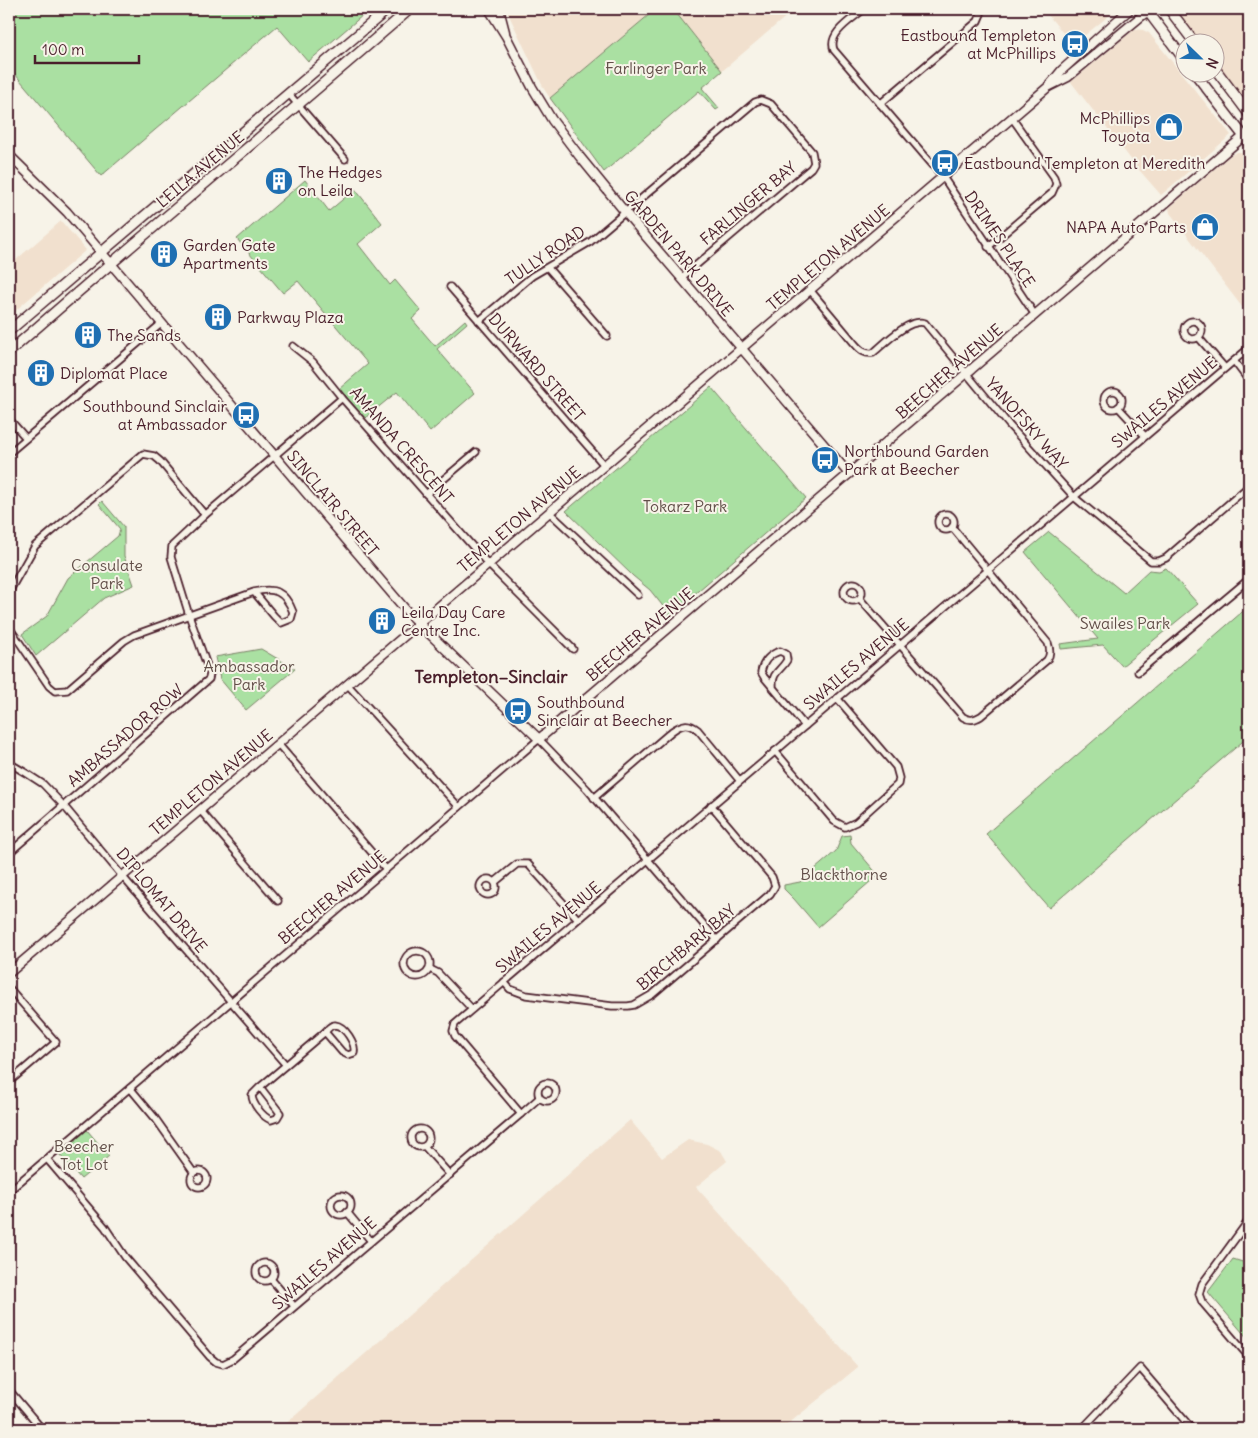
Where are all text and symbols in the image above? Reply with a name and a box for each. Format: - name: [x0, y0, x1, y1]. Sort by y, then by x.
- place label: Eastbound Templeton at McPhillips: [900, 25, 1056, 63]
- bus stop icon: Eastbound Templeton at McPhillips: [1060, 29, 1090, 59]
- scale bar: [35, 32, 139, 64]
- north arrow: [1176, 32, 1226, 82]
- text: 100 m: [42, 40, 84, 59]
- text: N: [1202, 55, 1222, 71]
- park label: Farlinger Park: [605, 58, 707, 78]
- place label: McPhillips Toyota: [1080, 108, 1150, 146]
- shop icon: McPhillips Toyota: [1154, 112, 1184, 142]
- street label: LEILA AVENUE: [152, 126, 248, 212]
- bus stop icon: Eastbound Templeton at Meredith: [930, 148, 960, 178]
- place label: Eastbound Templeton at Meredith: [964, 153, 1205, 173]
- street label: FARLINGER BAY: [696, 157, 800, 249]
- place label: The Hedges on Leila: [298, 162, 382, 200]
- building icon: The Hedges on Leila: [264, 166, 294, 196]
- street label: GARDEN PARK DRIVE: [620, 186, 738, 320]
- street label: DRIMES PLACE: [960, 187, 1040, 291]
- street label: TEMPLETON AVENUE: [762, 200, 894, 314]
- shop icon: NAPA Auto Parts: [1190, 212, 1220, 242]
- place label: NAPA Auto Parts: [1066, 217, 1186, 237]
- street label: TULLY ROAD: [501, 221, 589, 289]
- place label: Garden Gate Apartments: [183, 235, 276, 273]
- building icon: Garden Gate Apartments: [149, 239, 179, 269]
- building icon: Parkway Plaza: [203, 302, 233, 332]
- place label: Parkway Plaza: [237, 307, 344, 327]
- street label: DURWARD STREET: [485, 309, 589, 425]
- street label: BEECHER AVENUE: [892, 319, 1006, 423]
- building icon: The Sands: [73, 320, 103, 350]
- place label: The Sands: [107, 325, 181, 345]
- street label: SWAILES AVENUE: [1107, 352, 1221, 452]
- building icon: Diplomat Place: [26, 358, 56, 388]
- place label: Diplomat Place: [60, 363, 168, 383]
- street label: YANOFSKY WAY: [982, 373, 1072, 473]
- street label: AMANDA CRESCENT: [346, 383, 458, 507]
- place label: Southbound Sinclair at Ambassador: [83, 396, 227, 434]
- bus stop icon: Southbound Sinclair at Ambassador: [231, 400, 261, 430]
- place label: Northbound Garden Park at Beecher: [844, 441, 989, 479]
- bus stop icon: Northbound Garden Park at Beecher: [810, 445, 840, 475]
- street label: SINCLAIR STREET: [283, 446, 383, 560]
- street label: TEMPLETON AVENUE: [453, 462, 585, 576]
- park label: Tokarz Park: [643, 496, 727, 516]
- park label: Consulate Park: [71, 555, 143, 593]
- street label: BEECHER AVENUE: [582, 583, 698, 685]
- place label: Leila Day Care Centre Inc.: [401, 602, 505, 640]
- building icon: Leila Day Care Centre Inc.: [367, 606, 397, 636]
- park label: Swailes Park: [1080, 613, 1170, 633]
- street label: SWAILES AVENUE: [799, 614, 913, 714]
- park label: Ambassador Park: [204, 656, 295, 694]
- district label: Templeton–Sinclair: [414, 665, 568, 688]
- street label: AMBASSADOR ROW: [63, 679, 187, 791]
- place label: Southbound Sinclair at Beecher: [537, 692, 673, 730]
- bus stop icon: Southbound Sinclair at Beecher: [503, 696, 533, 726]
- street label: TEMPLETON AVENUE: [145, 725, 277, 839]
- street label: DIPLOMAT DRIVE: [112, 844, 212, 956]
- street label: BEECHER AVENUE: [274, 846, 390, 948]
- park label: Blackthorne: [800, 864, 888, 884]
- street label: SWAILES AVENUE: [491, 877, 605, 977]
- street label: BIRCHBARK BAY: [633, 900, 740, 994]
- park label: Beecher Tot Lot: [54, 1136, 115, 1174]
- street label: SWAILES AVENUE: [268, 1212, 380, 1314]

